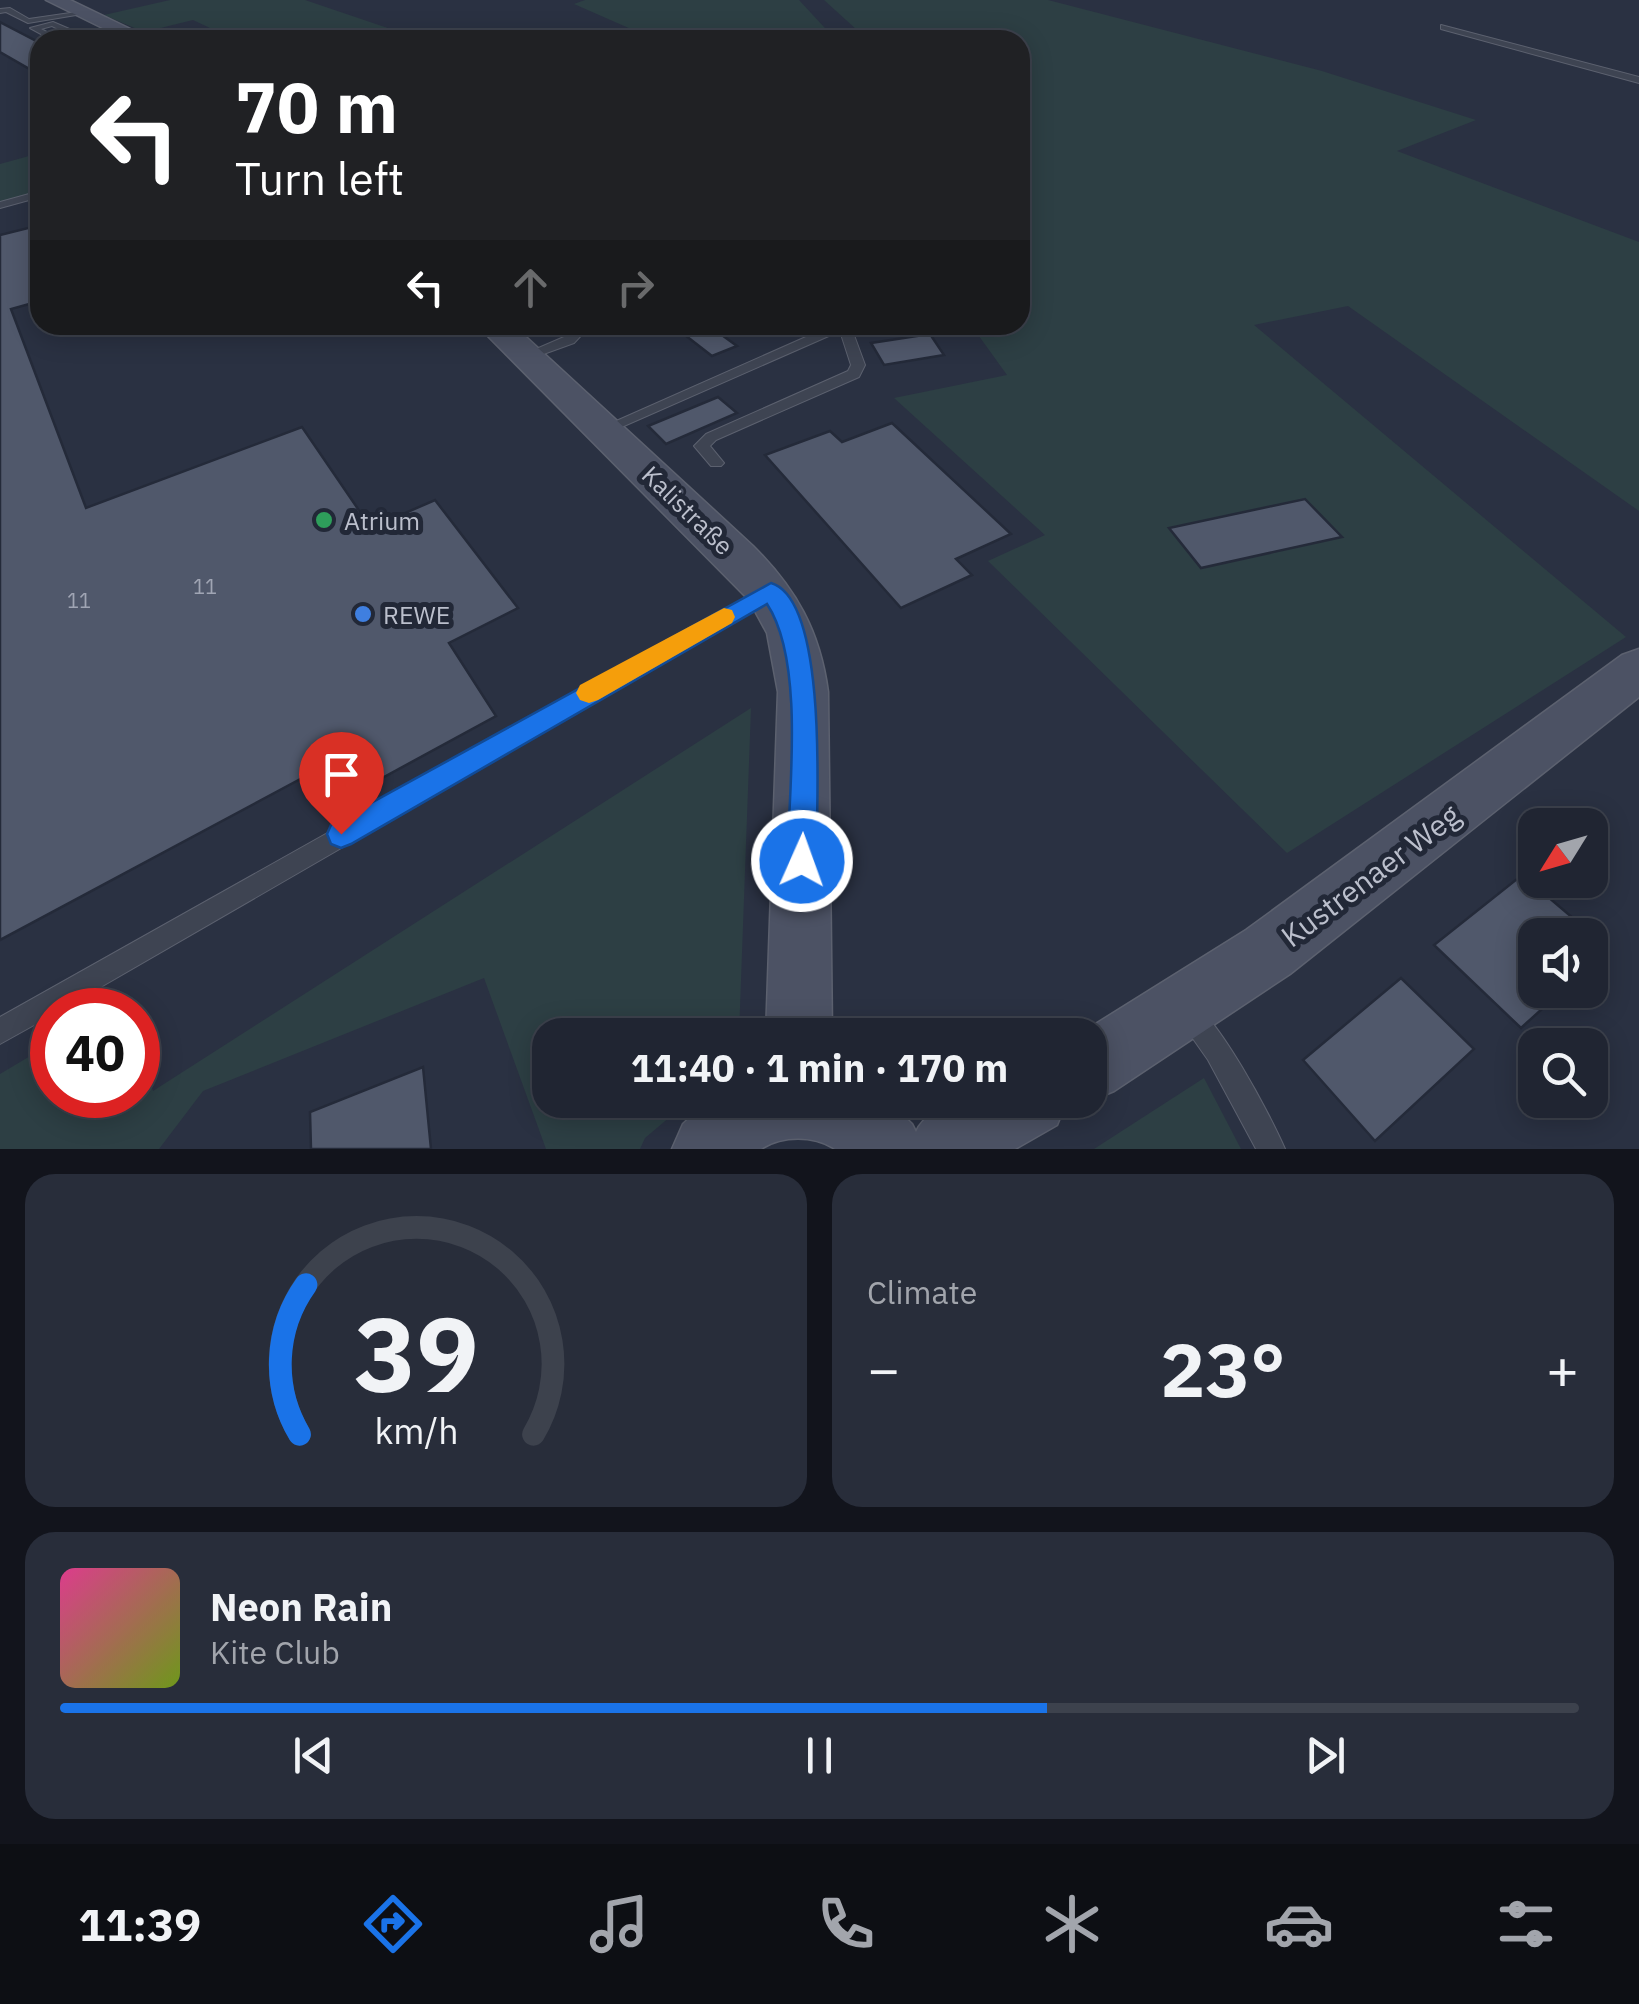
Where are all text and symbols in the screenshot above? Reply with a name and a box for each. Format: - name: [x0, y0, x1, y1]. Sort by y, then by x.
- text: 70 m: [235, 61, 398, 152]
- icon: left: [70, 70, 200, 200]
- text: Turn left: [235, 149, 404, 207]
- icon: left: [398, 260, 453, 315]
- icon: ahead: [503, 260, 558, 315]
- icon: right: [608, 260, 663, 315]
- street label: Kalistraße: [635, 458, 741, 562]
- place label: Atrium: [344, 504, 420, 537]
- marker: Atrium: [313, 509, 335, 531]
- house number: 11: [193, 573, 217, 600]
- house number: 11: [67, 587, 91, 614]
- place label: REWE: [383, 598, 450, 631]
- marker: REWE: [352, 603, 374, 625]
- pin: [299, 732, 384, 835]
- icon: arrive: [314, 747, 369, 802]
- street label: Kustrenaer Weg: [1273, 795, 1467, 955]
- north arrow: [1518, 808, 1608, 898]
- map controls: [1518, 808, 1608, 1118]
- position arrow: [750, 809, 854, 913]
- button: sound: [1518, 918, 1608, 1008]
- speed limit sign: 40: [30, 988, 160, 1118]
- button: search: [1518, 1028, 1608, 1118]
- text: 11:40 · 1 min · 170 m: [631, 1043, 1008, 1092]
- text: Climate: [867, 1271, 977, 1313]
- text: 39: [354, 1285, 478, 1421]
- text: 23°: [1160, 1320, 1286, 1418]
- text: −: [867, 1333, 900, 1404]
- text: +: [1546, 1333, 1579, 1404]
- text: km/h: [374, 1407, 458, 1454]
- text: Neon Rain: [210, 1582, 392, 1631]
- text: Kite Club: [210, 1631, 340, 1673]
- icon: previous: [286, 1728, 341, 1783]
- icon: pause: [792, 1728, 847, 1783]
- icon: next: [1298, 1728, 1353, 1783]
- icon: directions: [358, 1889, 428, 1959]
- icon: music: [584, 1889, 654, 1959]
- icon: phone: [811, 1889, 881, 1959]
- icon: climate: [1037, 1889, 1107, 1959]
- icon: car: [1264, 1889, 1334, 1959]
- icon: filters: [1491, 1889, 1561, 1959]
- text: 11:39: [78, 1895, 201, 1953]

